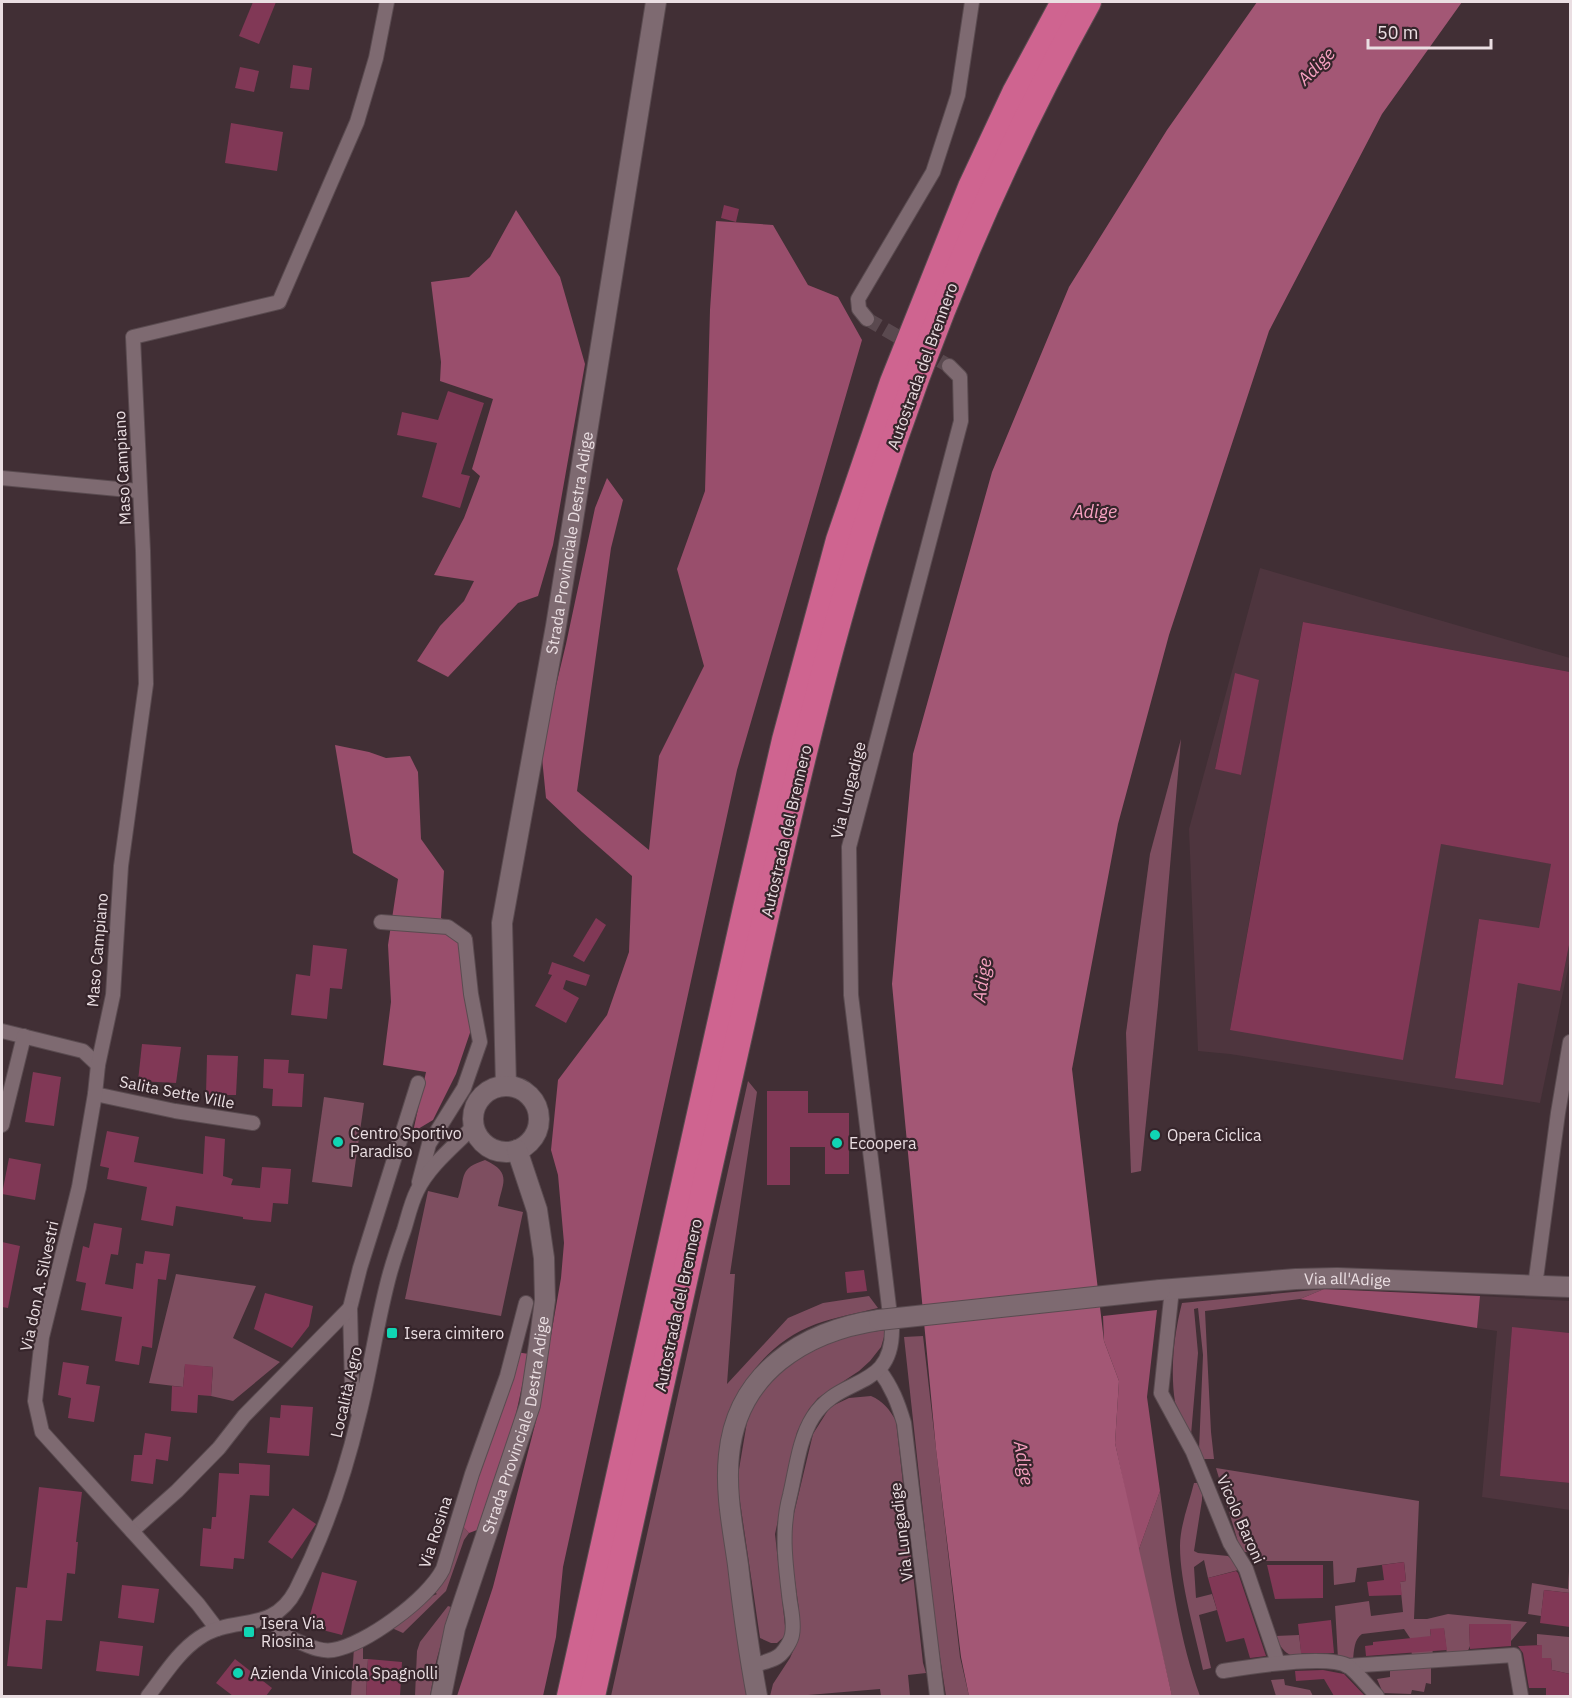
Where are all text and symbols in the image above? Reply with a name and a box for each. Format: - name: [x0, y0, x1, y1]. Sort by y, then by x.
- scale bar: [1368, 12, 1491, 50]
- text: 50 m: [1377, 21, 1419, 44]
- water label: Adige: [1292, 42, 1340, 91]
- street label: Autostrada del Brennero: [882, 280, 962, 452]
- street label: Maso Campiano: [109, 410, 135, 526]
- street label: Strada Provinciale Destra Adige: [541, 430, 597, 656]
- water label: Adige: [1072, 500, 1117, 523]
- street label: Via Lungadige: [826, 739, 870, 841]
- street label: Autostrada del Brennero: [756, 743, 816, 919]
- street label: Maso Campiano: [82, 892, 112, 1008]
- water label: Adige: [967, 956, 996, 1005]
- street label: Salita Sette Ville: [118, 1071, 237, 1113]
- place label: Centro Sportivo Paradiso: [350, 1123, 462, 1161]
- place label: Opera Ciclica: [1167, 1125, 1262, 1145]
- marker: Opera Ciclica: [1148, 1128, 1162, 1142]
- place label: Ecoopera: [849, 1133, 917, 1153]
- marker: Centro Sportivo Paradiso: [331, 1135, 345, 1149]
- marker: Ecoopera: [830, 1136, 844, 1150]
- street label: Autostrada del Brennero: [650, 1217, 706, 1393]
- street label: Via don A. Silvestri: [15, 1219, 63, 1353]
- street label: Via all'Adige: [1304, 1268, 1392, 1290]
- street label: Strada Provinciale Destra Adige: [477, 1314, 553, 1536]
- place label: Isera cimitero: [404, 1323, 504, 1343]
- marker: Isera cimitero: [385, 1326, 399, 1340]
- street label: Località Agro: [326, 1344, 366, 1440]
- water label: Adige: [1009, 1438, 1039, 1487]
- street label: Vicolo Baroni: [1213, 1472, 1269, 1566]
- street label: Via Lungadige: [885, 1481, 917, 1583]
- street label: Via Rosina: [414, 1493, 456, 1570]
- place label: Isera Via Riosina: [261, 1613, 325, 1651]
- marker: Isera Via Riosina: [242, 1625, 256, 1639]
- place label: Azienda Vinicola Spagnolli: [250, 1663, 438, 1683]
- marker: Azienda Vinicola Spagnolli: [231, 1666, 245, 1680]

